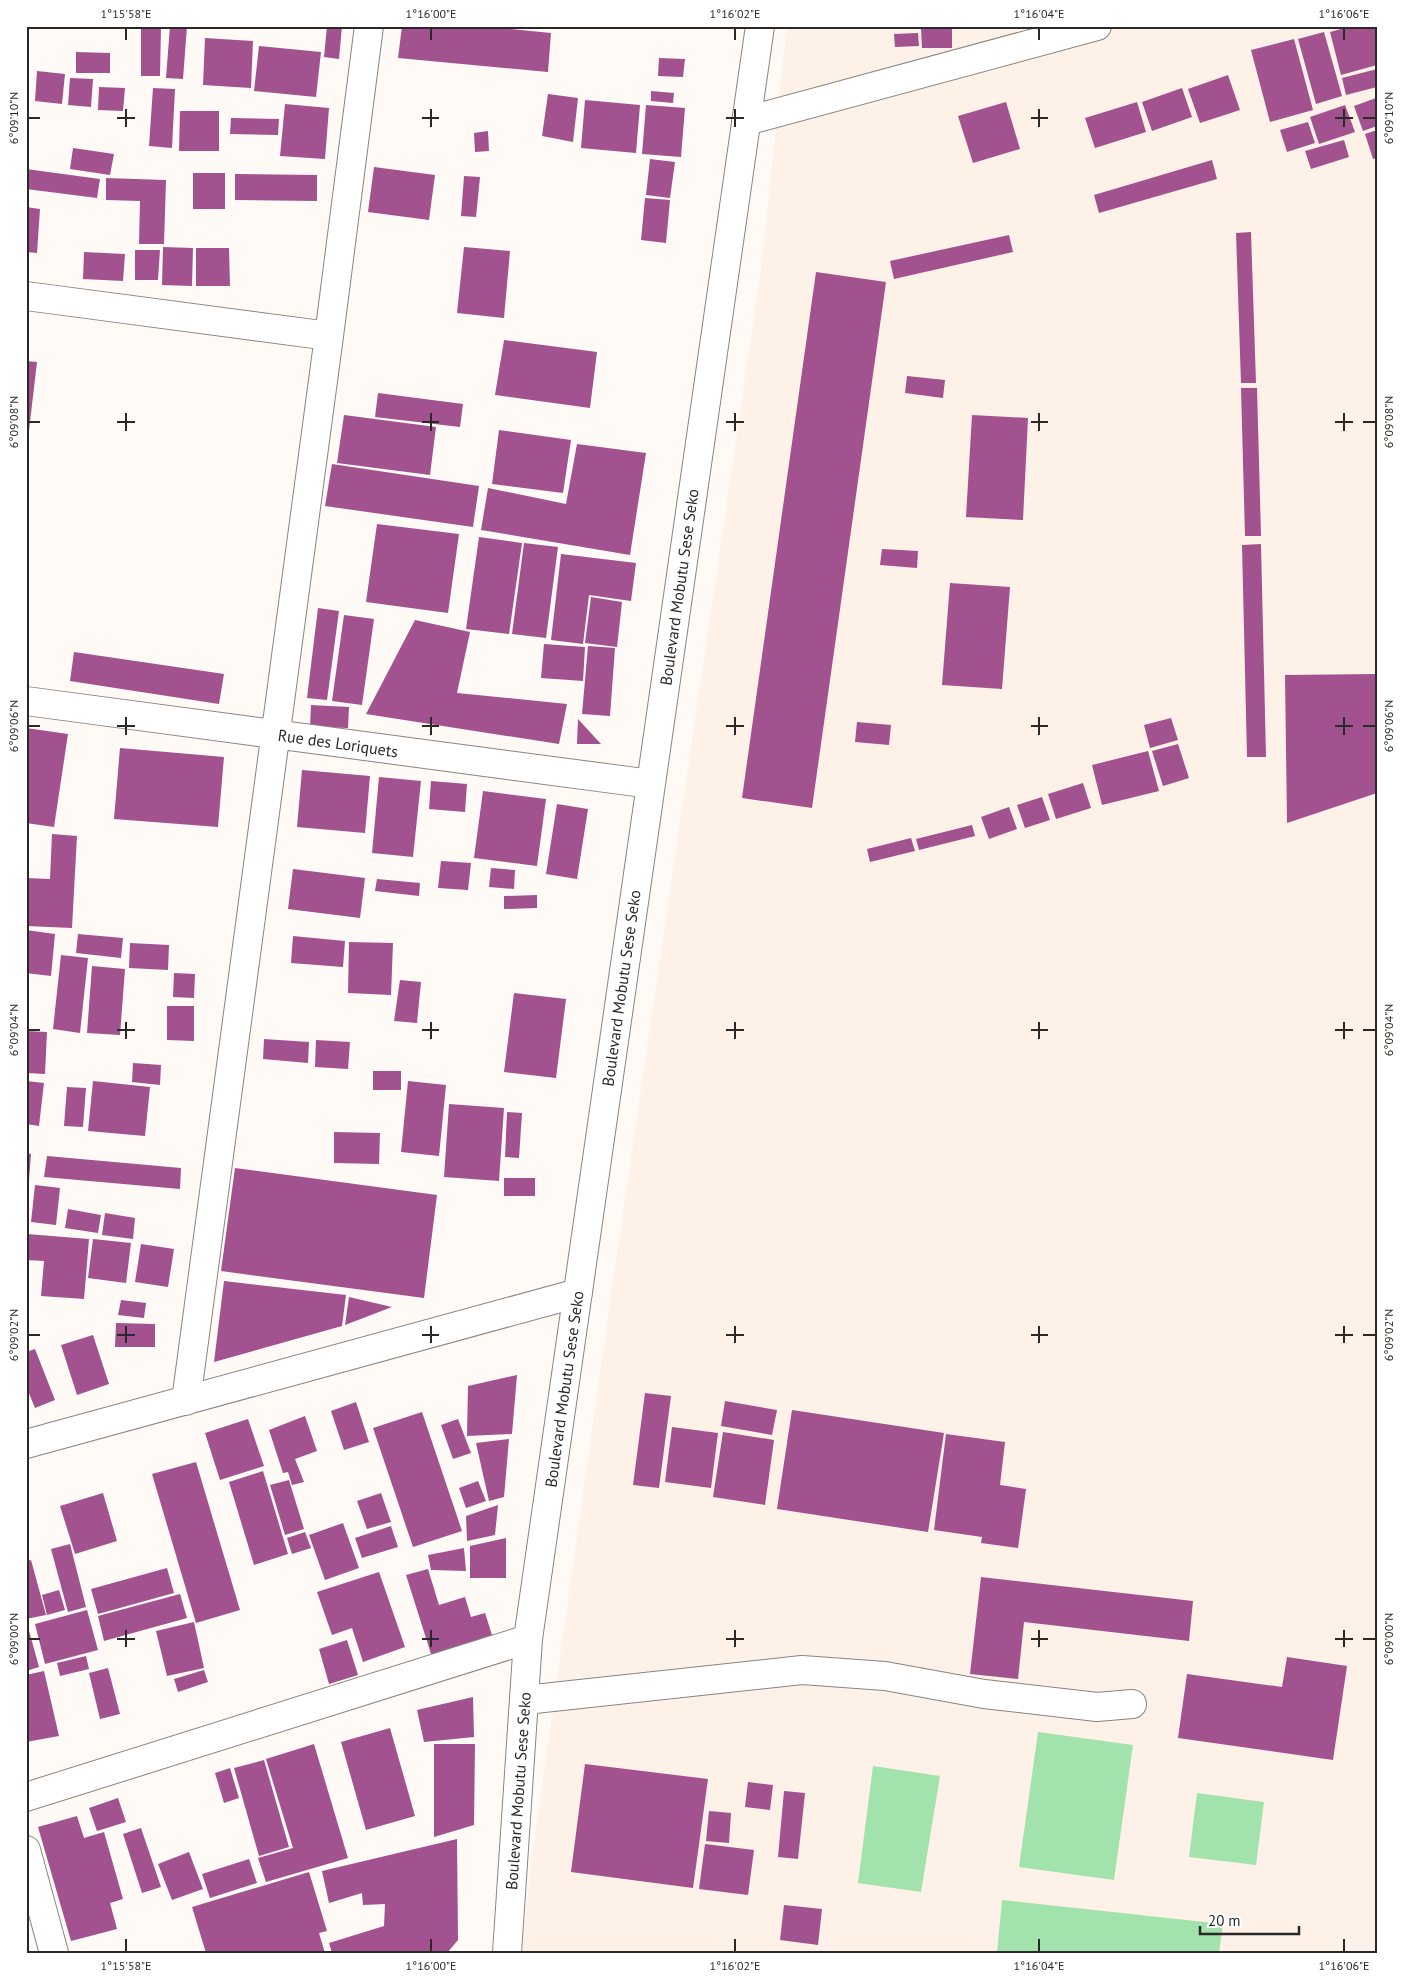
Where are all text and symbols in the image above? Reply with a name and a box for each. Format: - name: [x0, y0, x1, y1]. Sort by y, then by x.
- text: 1°15'58"E: [101, 6, 151, 21]
- text: 1°16'00"E: [406, 6, 456, 21]
- text: 1°16'02"E: [710, 6, 760, 21]
- text: 1°16'04"E: [1014, 6, 1064, 21]
- text: 1°16'06"E: [1319, 6, 1369, 21]
- text: 6°09'10"N: [6, 92, 21, 144]
- text: 6°09'10"N: [1381, 92, 1396, 144]
- text: 6°09'08"N: [6, 396, 21, 448]
- text: 6°09'08"N: [1381, 396, 1396, 448]
- street label: Boulevard Mobutu Sese Seko: [655, 487, 703, 687]
- text: 6°09'06"N: [6, 700, 21, 752]
- text: 6°09'06"N: [1381, 700, 1396, 752]
- street label: Rue des Loriquets: [277, 725, 400, 761]
- street label: Boulevard Mobutu Sese Seko: [597, 888, 645, 1088]
- text: 6°09'04"N: [6, 1004, 21, 1056]
- text: 6°09'04"N: [1381, 1004, 1396, 1056]
- street label: Boulevard Mobutu Sese Seko: [540, 1289, 588, 1489]
- text: 6°09'02"N: [6, 1309, 21, 1361]
- text: 6°09'02"N: [1381, 1309, 1396, 1361]
- text: 6°09'00"N: [6, 1613, 21, 1665]
- text: 6°09'00"N: [1381, 1613, 1396, 1665]
- street label: Boulevard Mobutu Sese Seko: [501, 1691, 535, 1891]
- scale bar: [1200, 1904, 1299, 1936]
- text: 20 m: [1208, 1911, 1241, 1930]
- text: 1°15'58"E: [101, 1958, 151, 1973]
- text: 1°16'00"E: [406, 1958, 456, 1973]
- text: 1°16'02"E: [710, 1958, 760, 1973]
- text: 1°16'04"E: [1014, 1958, 1064, 1973]
- text: 1°16'06"E: [1319, 1958, 1369, 1973]

